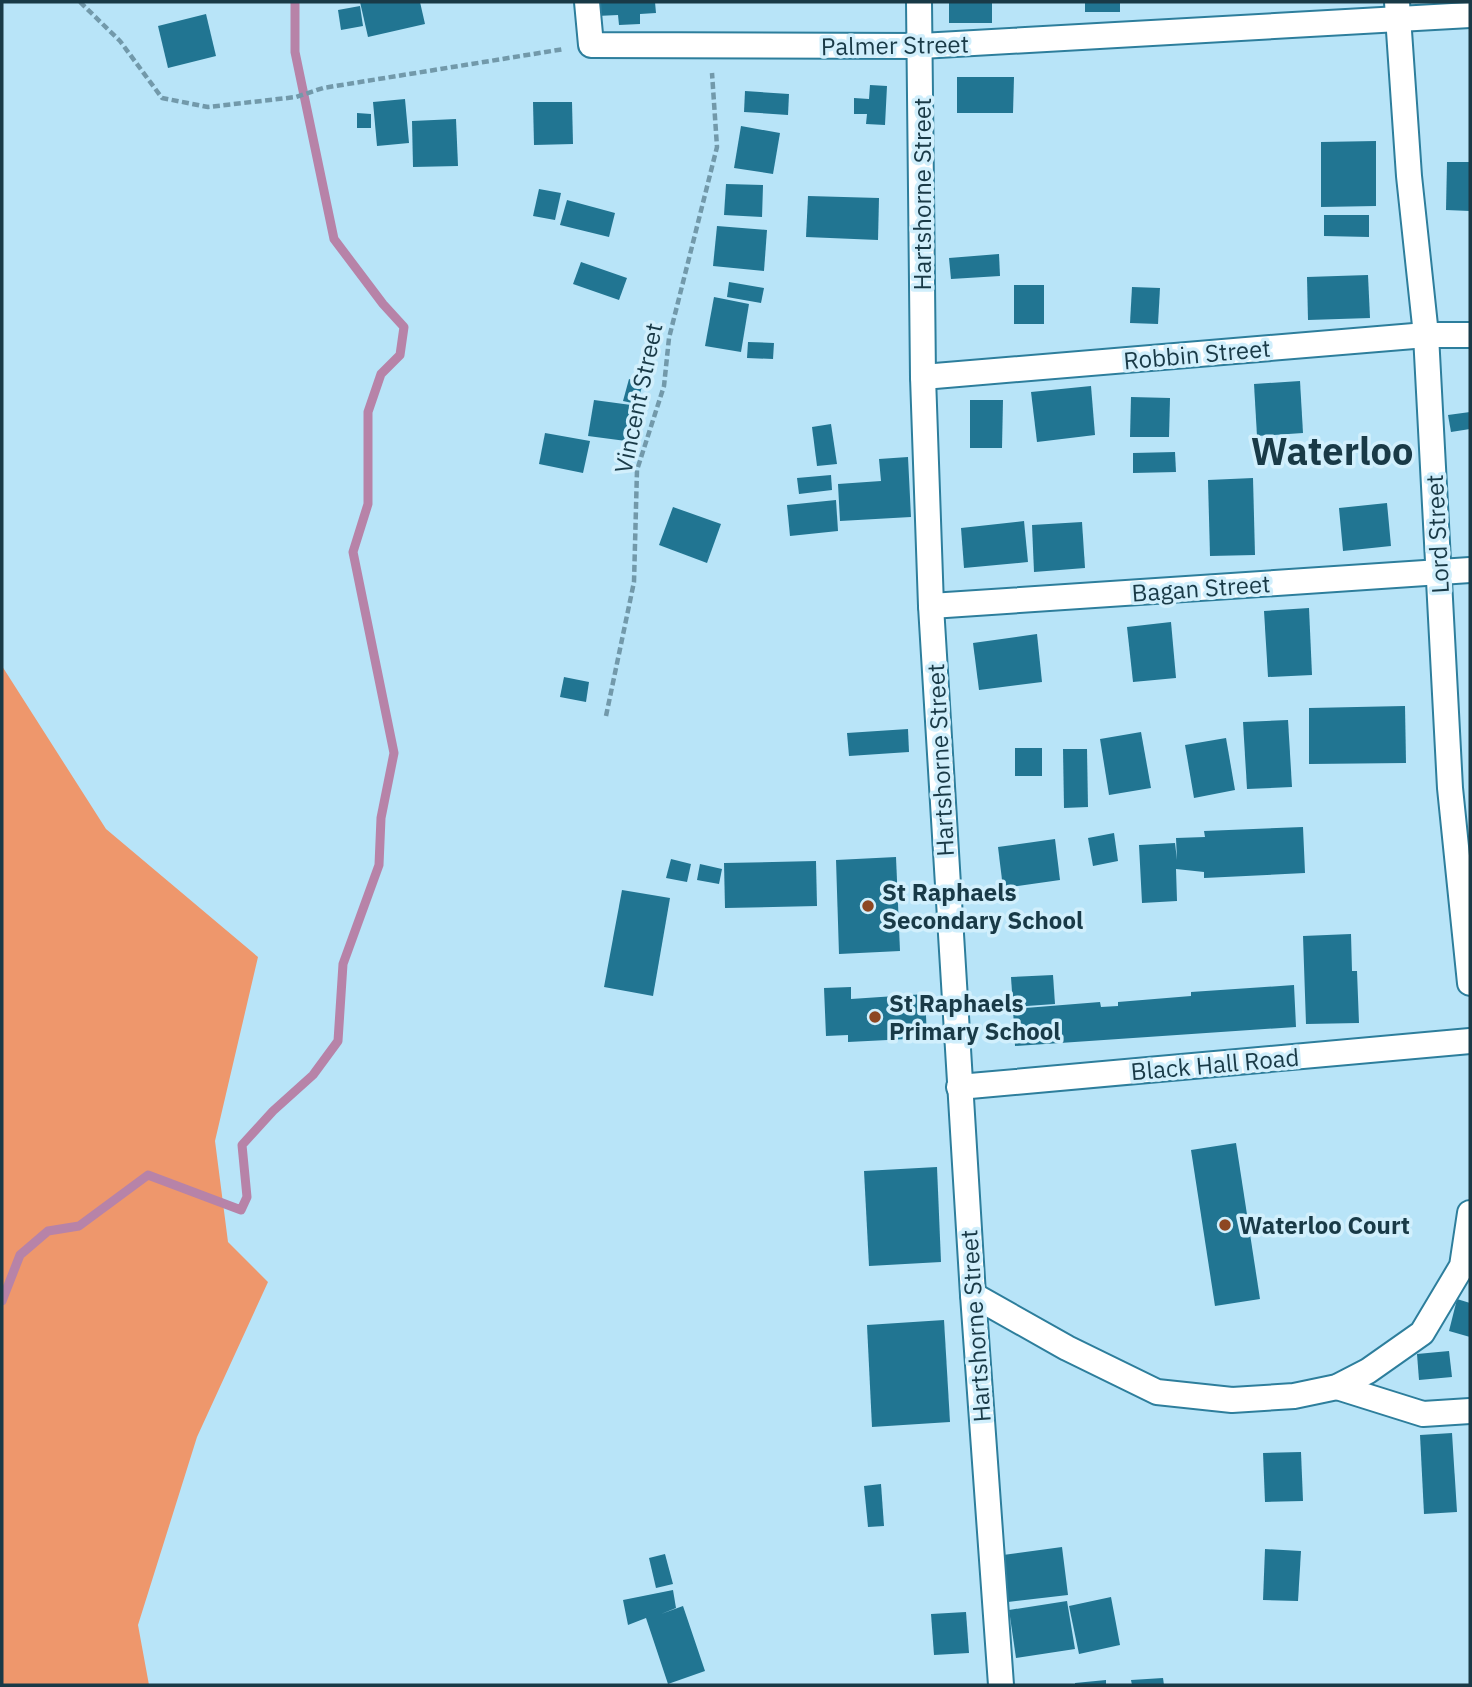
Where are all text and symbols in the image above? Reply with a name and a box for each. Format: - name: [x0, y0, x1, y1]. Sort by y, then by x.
- street label: Palmer Street: [821, 28, 969, 62]
- street label: Hartshorne Street: [906, 98, 938, 290]
- street label: Vincent Street: [606, 320, 670, 476]
- street label: Robbin Street: [1122, 332, 1272, 376]
- district label: Waterloo: [1251, 426, 1413, 475]
- street label: Lord Street: [1418, 474, 1456, 594]
- street label: Bagan Street: [1131, 567, 1271, 609]
- street label: Hartshorne Street: [919, 663, 961, 857]
- place label: St Raphaels Secondary School: [882, 876, 1083, 936]
- marker: St Raphaels Secondary School: [860, 898, 876, 914]
- place label: St Raphaels Primary School: [889, 987, 1061, 1047]
- marker: St Raphaels Primary School: [867, 1009, 883, 1025]
- street label: Black Hall Road: [1129, 1041, 1301, 1087]
- place label: Waterloo Court: [1239, 1209, 1410, 1241]
- marker: Waterloo Court: [1217, 1217, 1233, 1233]
- street label: Hartshorne Street: [952, 1229, 998, 1423]

